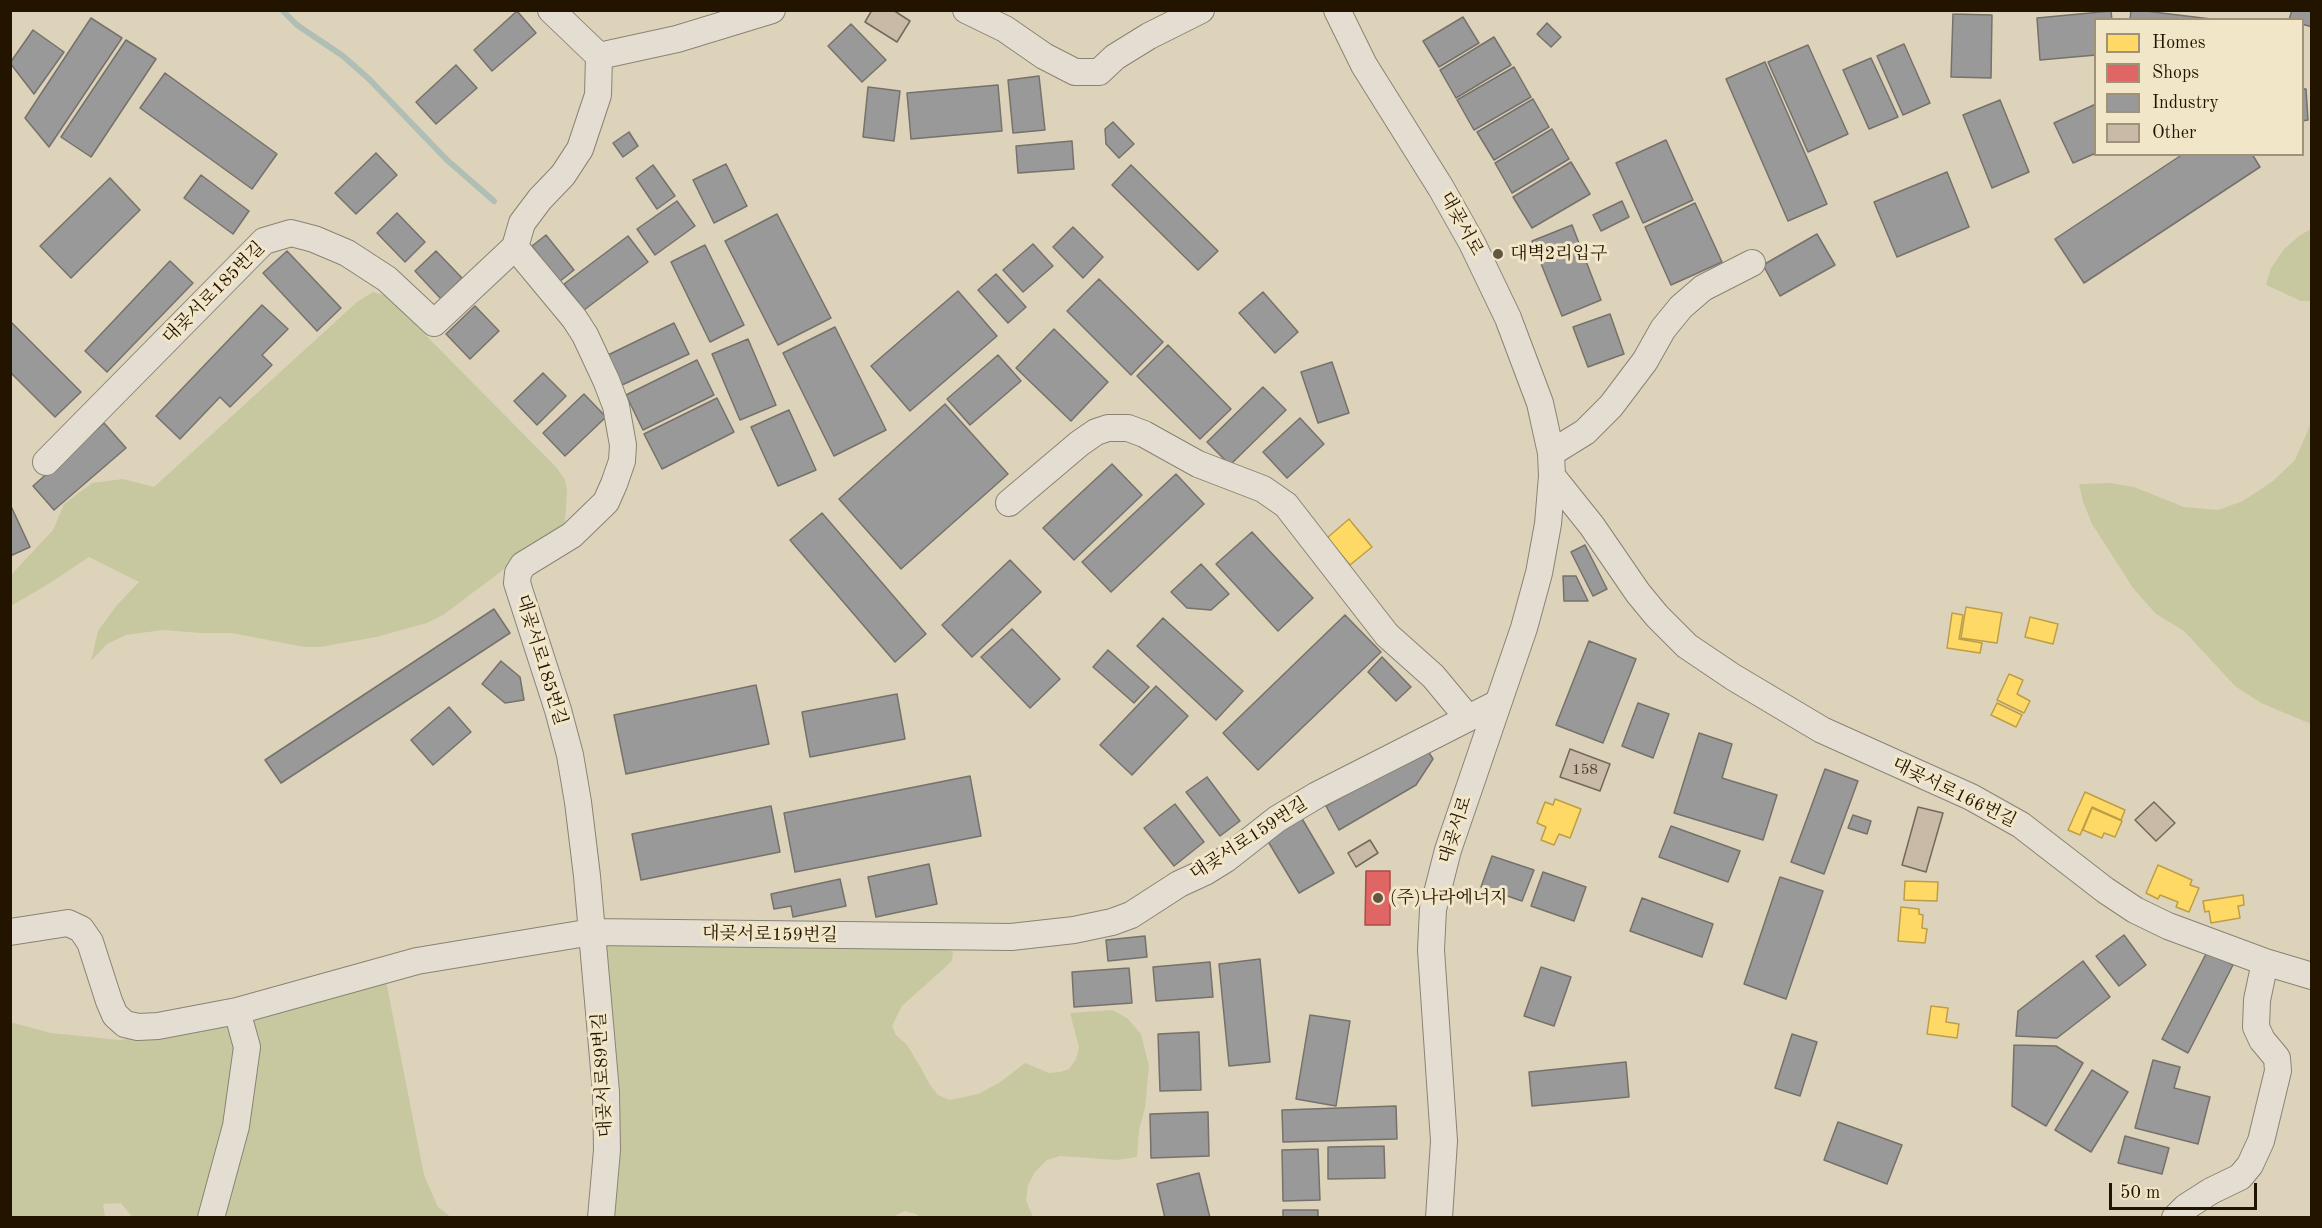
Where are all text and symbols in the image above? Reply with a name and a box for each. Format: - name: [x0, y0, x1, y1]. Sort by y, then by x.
- legend: [2094, 18, 2304, 156]
- text: Homes: [2152, 34, 2206, 52]
- text: Shops: [2152, 64, 2199, 82]
- text: Industry: [2152, 94, 2219, 112]
- text: Other: [2152, 124, 2196, 142]
- street label: 대곶서로: [1435, 188, 1487, 260]
- street label: 대곶서로185번길: [158, 237, 270, 349]
- place label: 대벽2리입구: [1510, 243, 1607, 265]
- marker: 대벽2리입구: [1491, 247, 1505, 261]
- street label: 대곶서로185번길: [511, 592, 571, 728]
- street label: 대곶서로166번길: [1888, 754, 2020, 832]
- house number: 158: [1572, 761, 1598, 779]
- street label: 대곶서로159번길: [1186, 793, 1312, 885]
- street label: 대곶서로: [1435, 794, 1477, 866]
- place label: (주)나라에너지: [1390, 887, 1508, 909]
- marker: (주)나라에너지: [1371, 891, 1385, 905]
- street label: 대곶서로159번길: [702, 923, 838, 947]
- street label: 대곶서로89번길: [589, 1012, 617, 1138]
- scale bar: [2112, 1171, 2260, 1209]
- text: 50 m: [2120, 1184, 2160, 1202]

